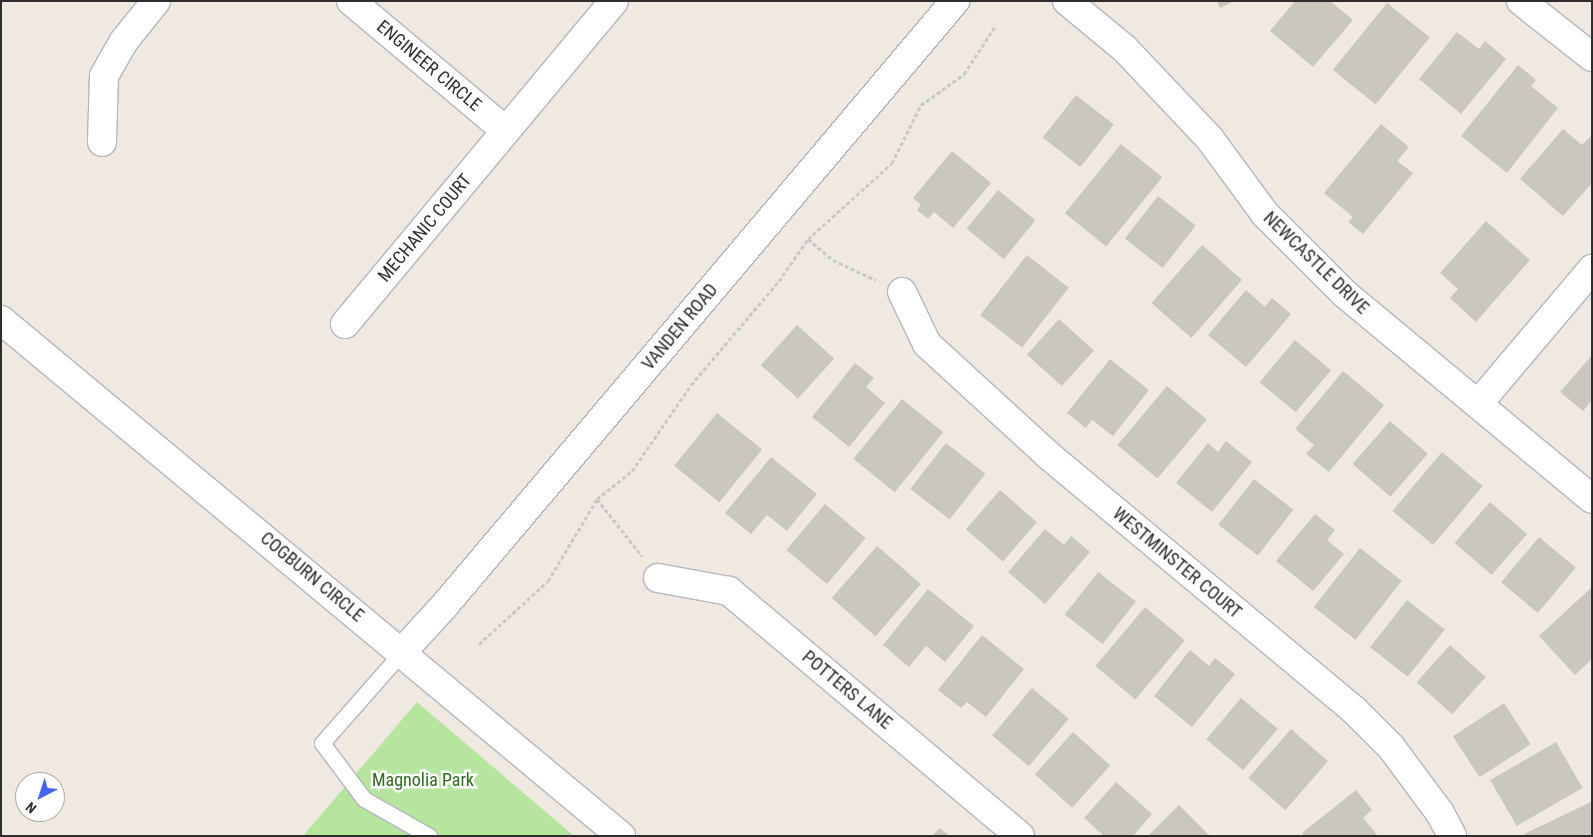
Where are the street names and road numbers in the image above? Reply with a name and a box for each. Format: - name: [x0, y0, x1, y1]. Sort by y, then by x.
- street label: ENGINEER CIRCLE: [372, 16, 486, 116]
- street label: MECHANIC COURT: [374, 170, 476, 286]
- street label: NEWCASTLE DRIVE: [1259, 207, 1373, 319]
- street label: VANDEN ROAD: [638, 279, 722, 375]
- street label: WESTMINSTER COURT: [1108, 503, 1246, 623]
- street label: COGBURN CIRCLE: [256, 527, 368, 627]
- street label: POTTERS LANE: [798, 646, 896, 734]

